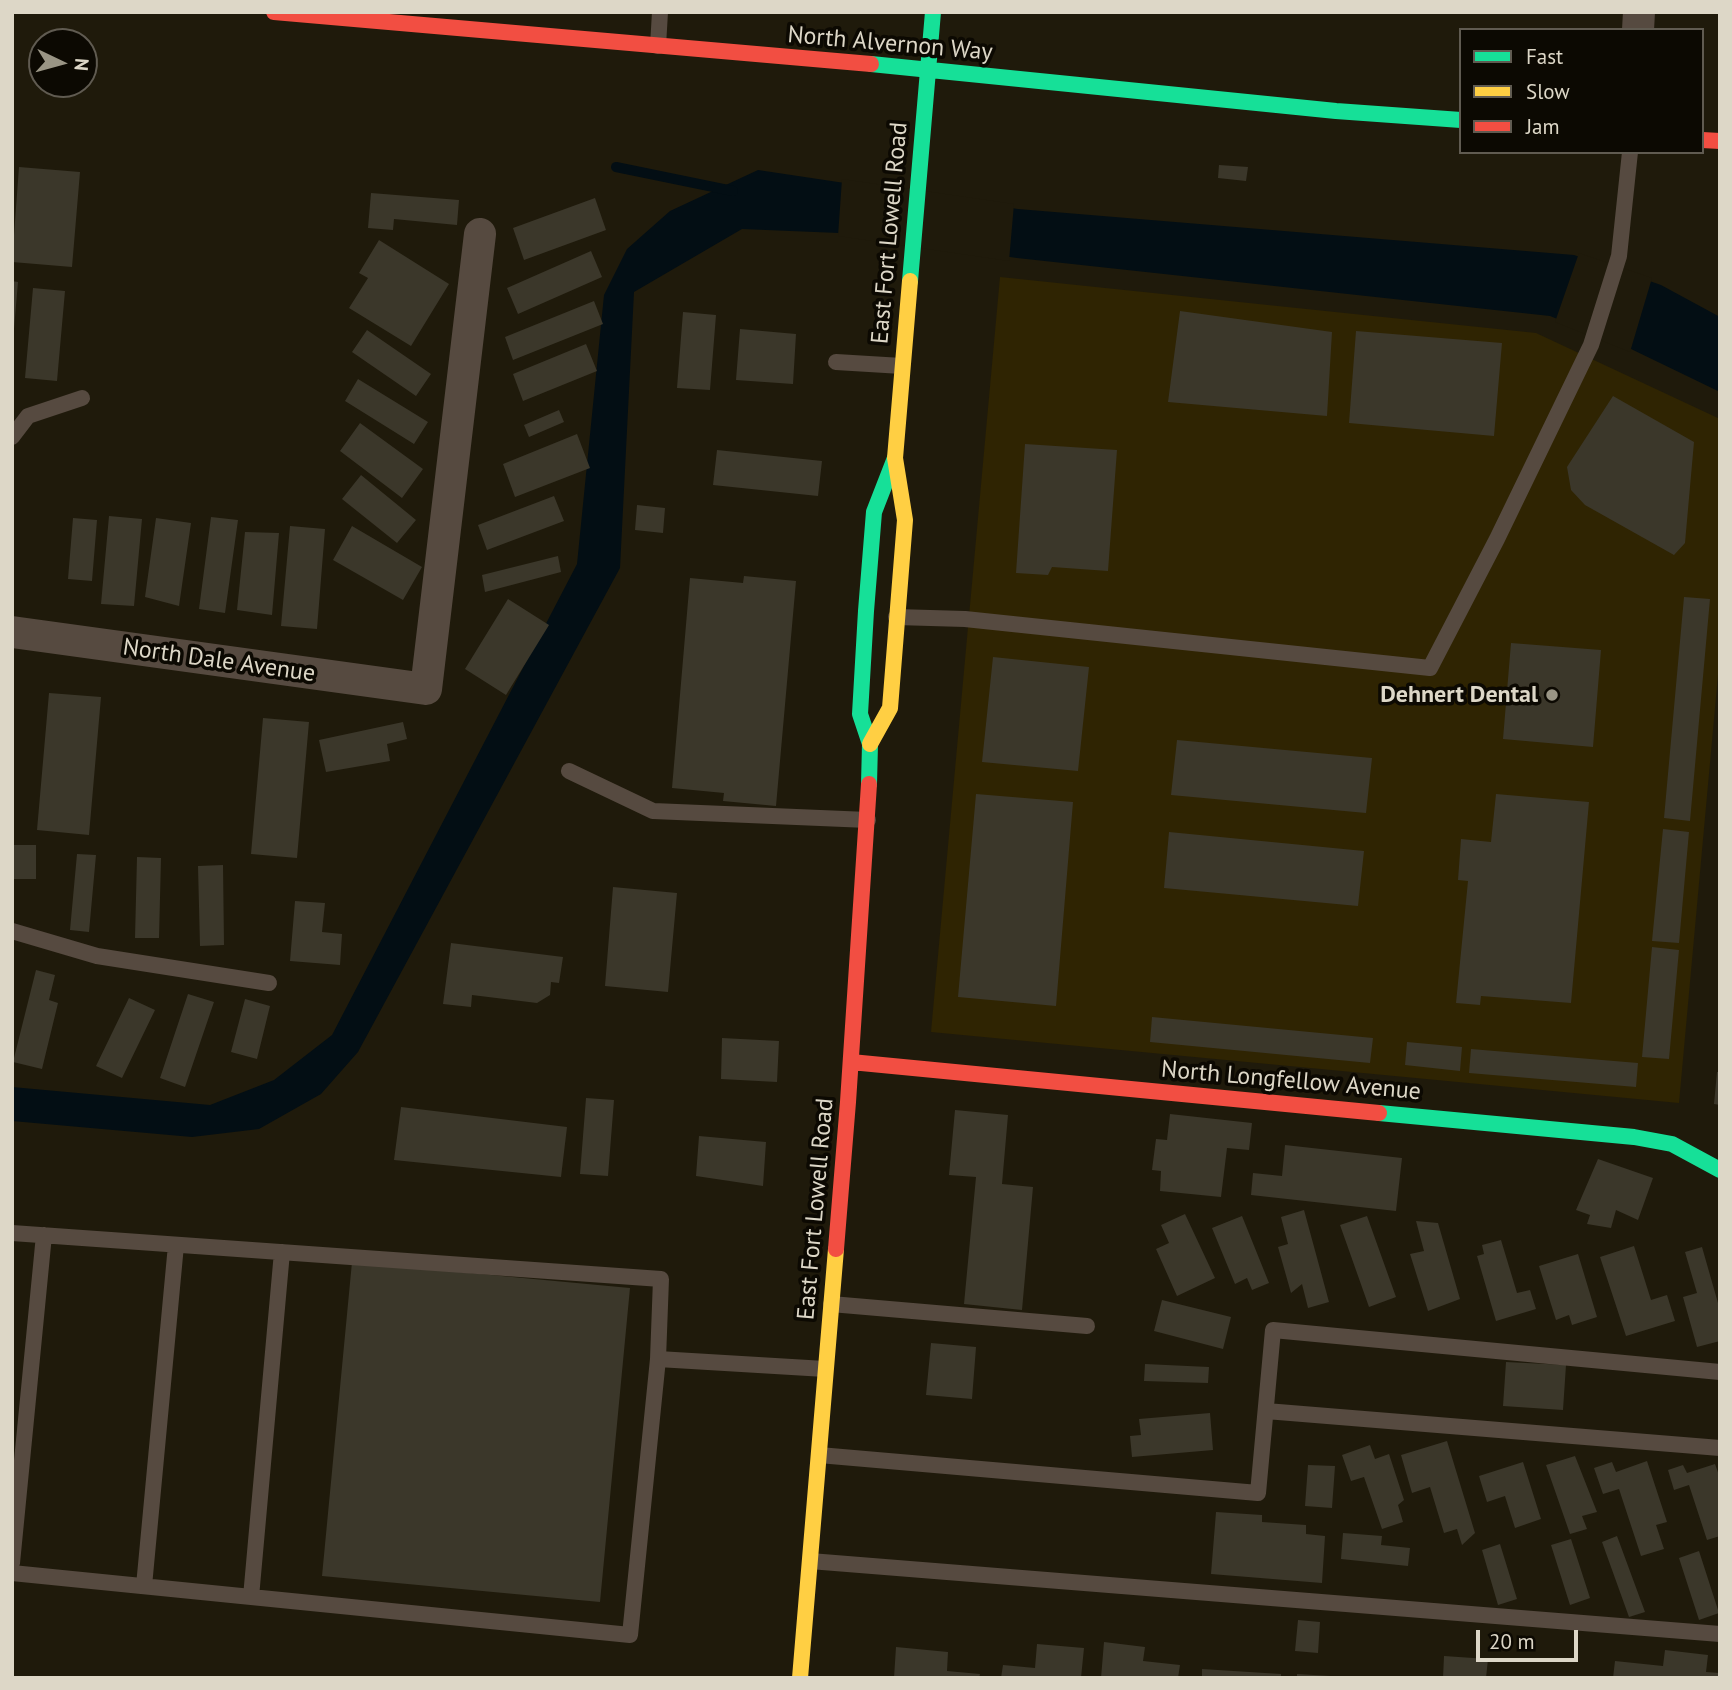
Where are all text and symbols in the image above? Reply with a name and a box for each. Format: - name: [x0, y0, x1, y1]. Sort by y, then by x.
- street label: North Alvernon Way: [786, 21, 994, 67]
- north arrow: [28, 28, 98, 98]
- legend: [1459, 28, 1704, 154]
- text: Fast: [1526, 43, 1563, 70]
- text: N: [69, 57, 94, 72]
- text: Slow: [1526, 78, 1570, 105]
- text: Jam: [1526, 113, 1560, 140]
- street label: East Fort Lowell Road: [866, 121, 914, 345]
- street label: North Dale Avenue: [121, 633, 317, 689]
- place label: Dehnert Dental: [1380, 681, 1538, 709]
- marker: Dehnert Dental: [1544, 687, 1560, 703]
- street label: North Longfellow Avenue: [1160, 1055, 1422, 1107]
- street label: East Fort Lowell Road: [792, 1097, 840, 1321]
- scale bar: [1480, 1616, 1582, 1660]
- text: 20 m: [1489, 1628, 1535, 1655]

